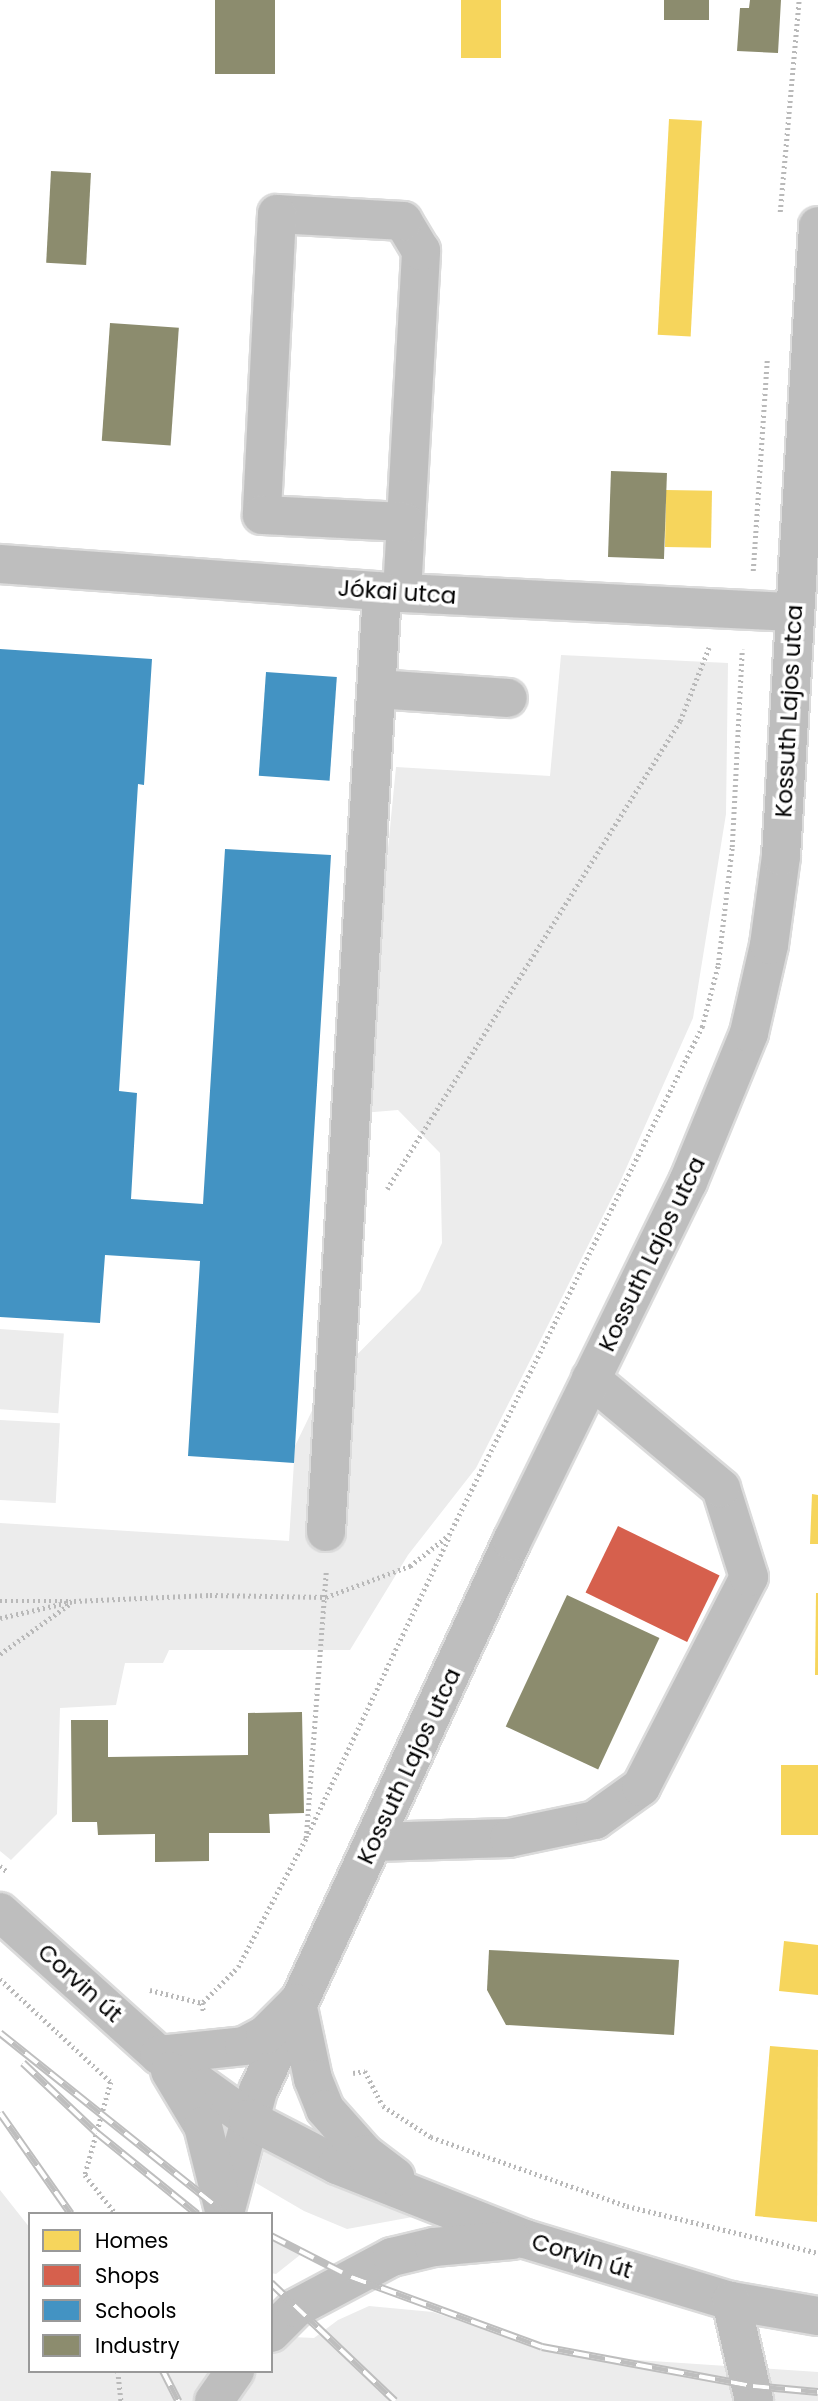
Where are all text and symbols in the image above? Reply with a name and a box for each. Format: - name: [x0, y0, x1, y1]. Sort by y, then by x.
- street label: Jókai utca: [337, 574, 457, 610]
- street label: Kossuth Lajos utca: [770, 604, 808, 818]
- street label: Kossuth Lajos utca: [593, 1152, 711, 1356]
- street label: Kossuth Lajos utca: [351, 1664, 467, 1868]
- street label: Corvin út: [32, 1938, 128, 2028]
- legend: [28, 2212, 273, 2373]
- text: Homes: [95, 2226, 169, 2255]
- street label: Corvin út: [528, 2228, 636, 2284]
- text: Shops: [95, 2261, 159, 2290]
- text: Schools: [95, 2296, 177, 2325]
- text: Industry: [95, 2331, 180, 2360]

